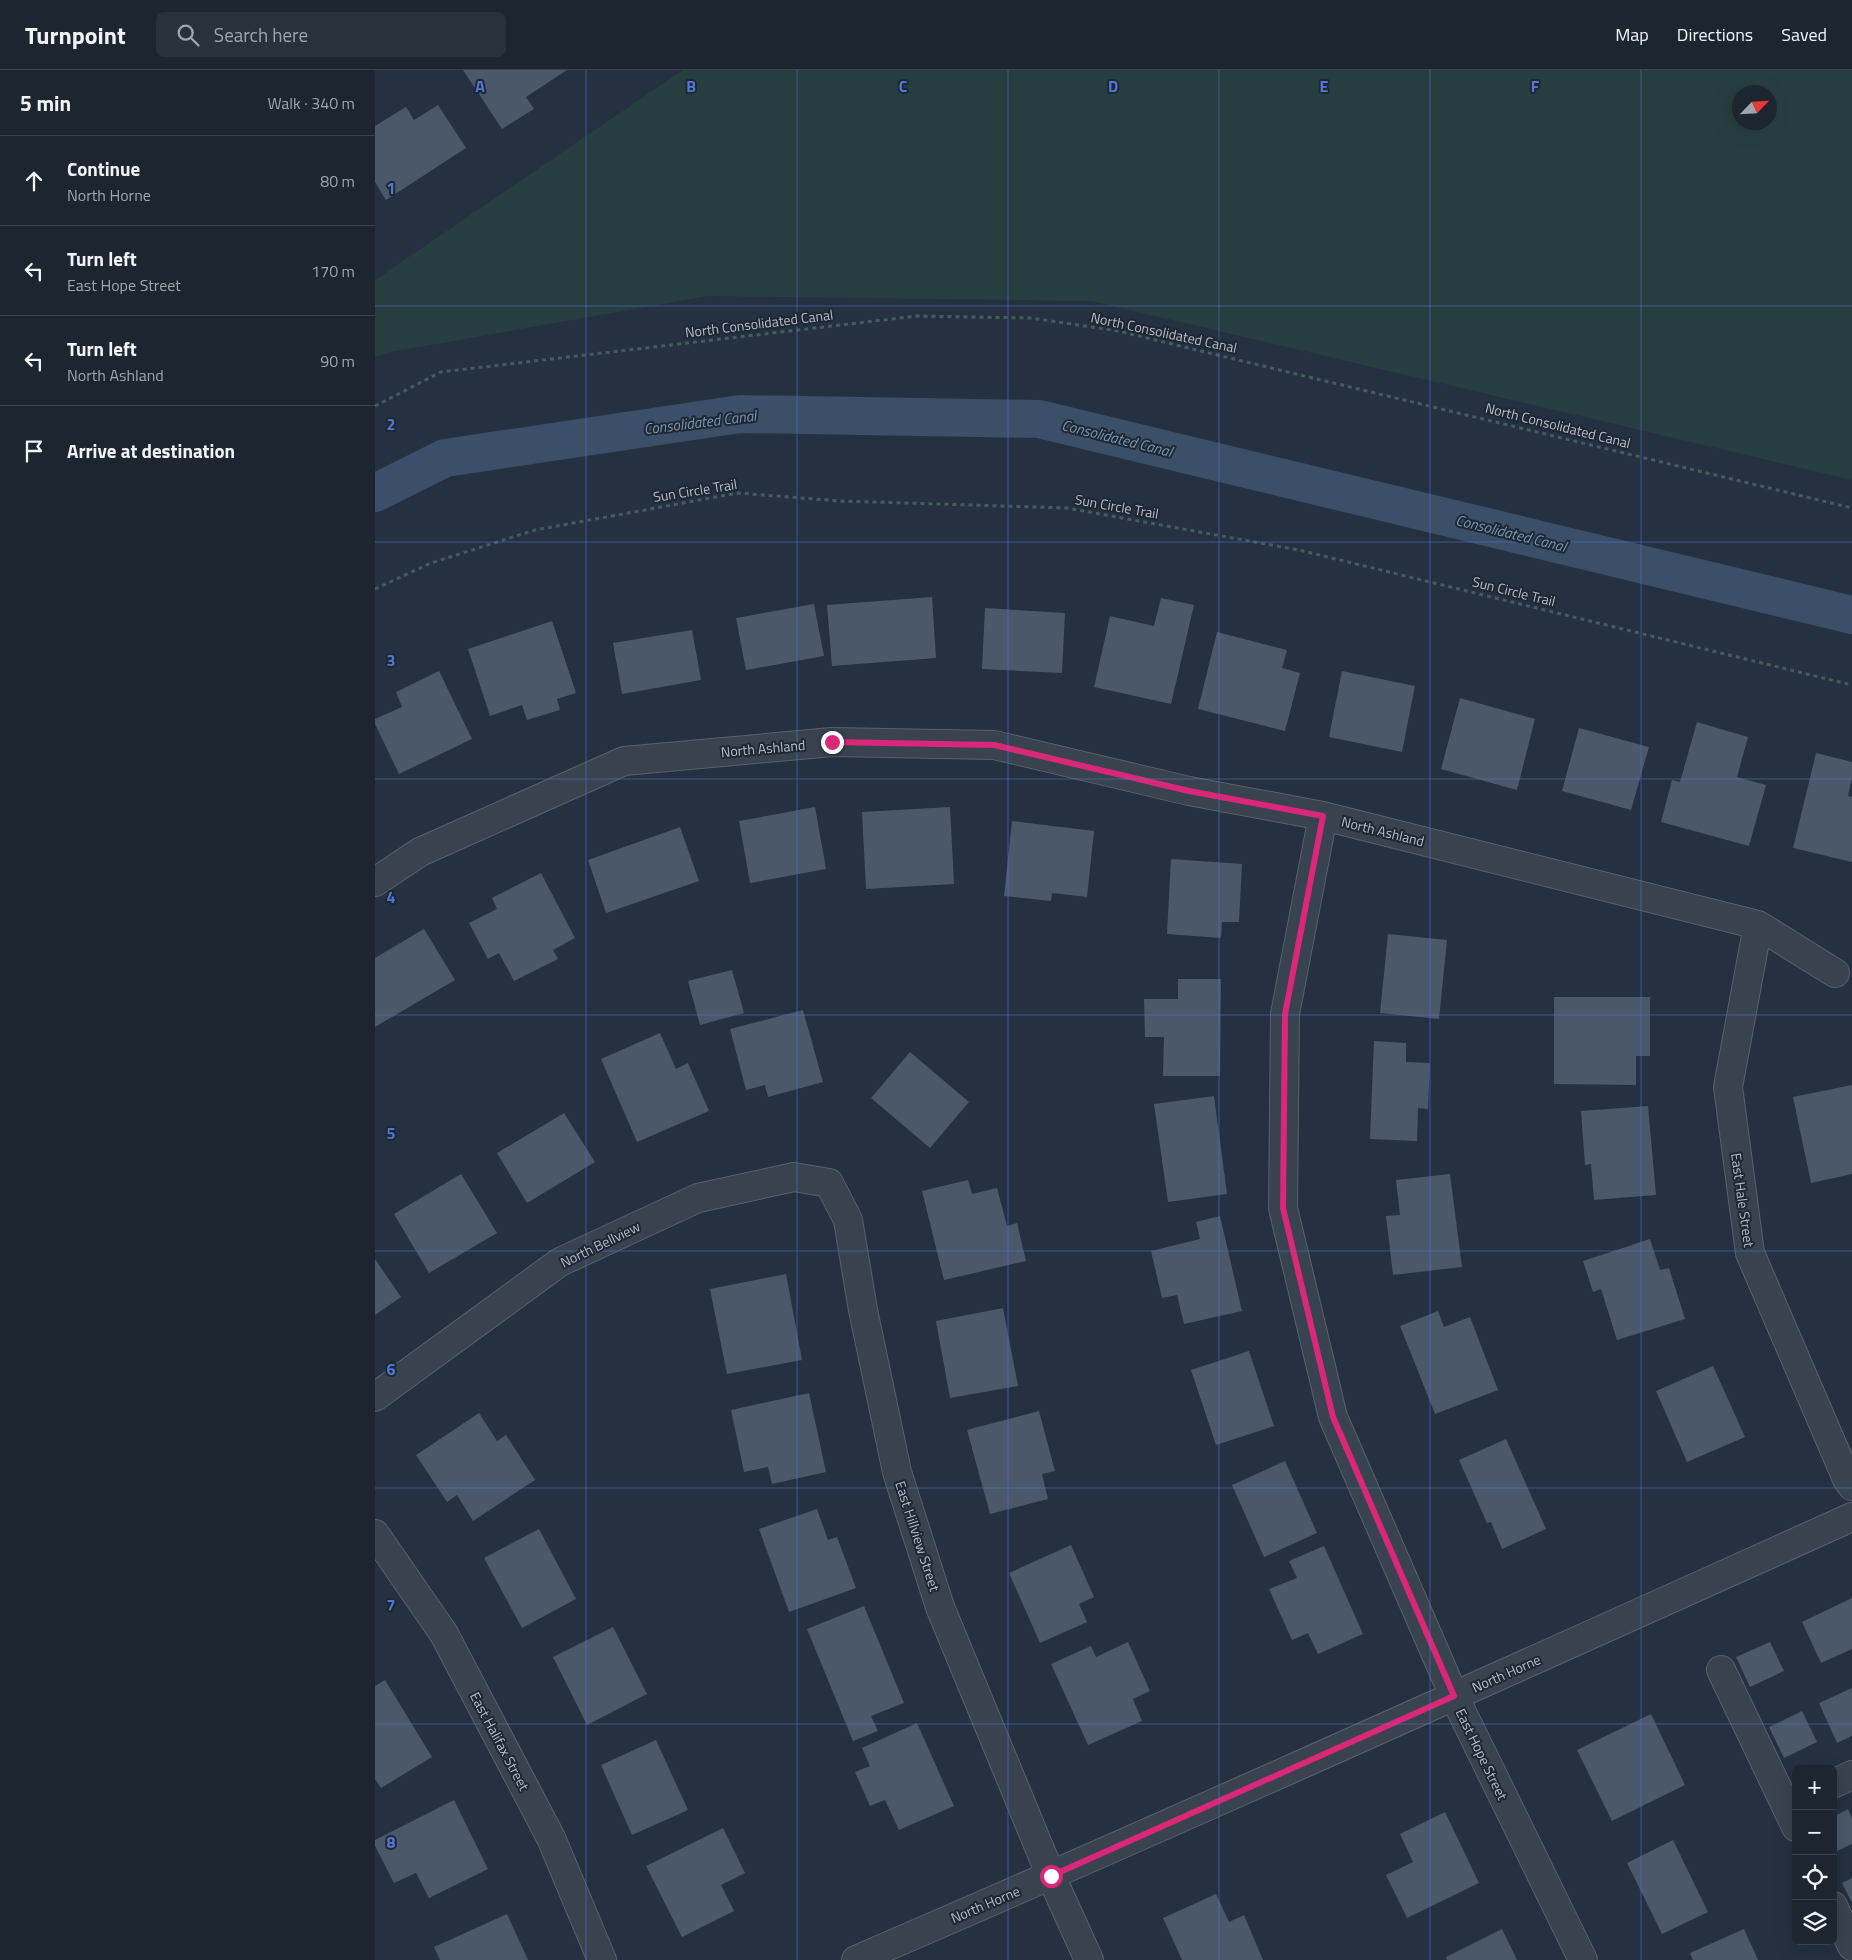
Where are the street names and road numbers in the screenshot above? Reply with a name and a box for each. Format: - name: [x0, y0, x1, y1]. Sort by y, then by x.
- street label: North Consolidated Canal: [684, 303, 834, 343]
- street label: North Consolidated Canal: [1089, 306, 1239, 358]
- street label: North Consolidated Canal: [1483, 397, 1633, 453]
- street label: Sun Circle Trail: [651, 473, 739, 507]
- street label: Sun Circle Trail: [1073, 488, 1161, 524]
- street label: Sun Circle Trail: [1470, 571, 1558, 611]
- street label: North Ashland: [720, 734, 806, 762]
- street label: North Ashland: [1339, 811, 1427, 851]
- street label: East Hale Street: [1726, 1151, 1760, 1249]
- street label: North Bellview: [556, 1215, 644, 1272]
- street label: East Hillview Street: [890, 1478, 946, 1594]
- street label: North Horne: [1468, 1648, 1544, 1698]
- street label: East Halifax Street: [465, 1688, 535, 1794]
- street label: East Hope Street: [1451, 1705, 1513, 1803]
- street label: North Horne: [947, 1880, 1023, 1928]

